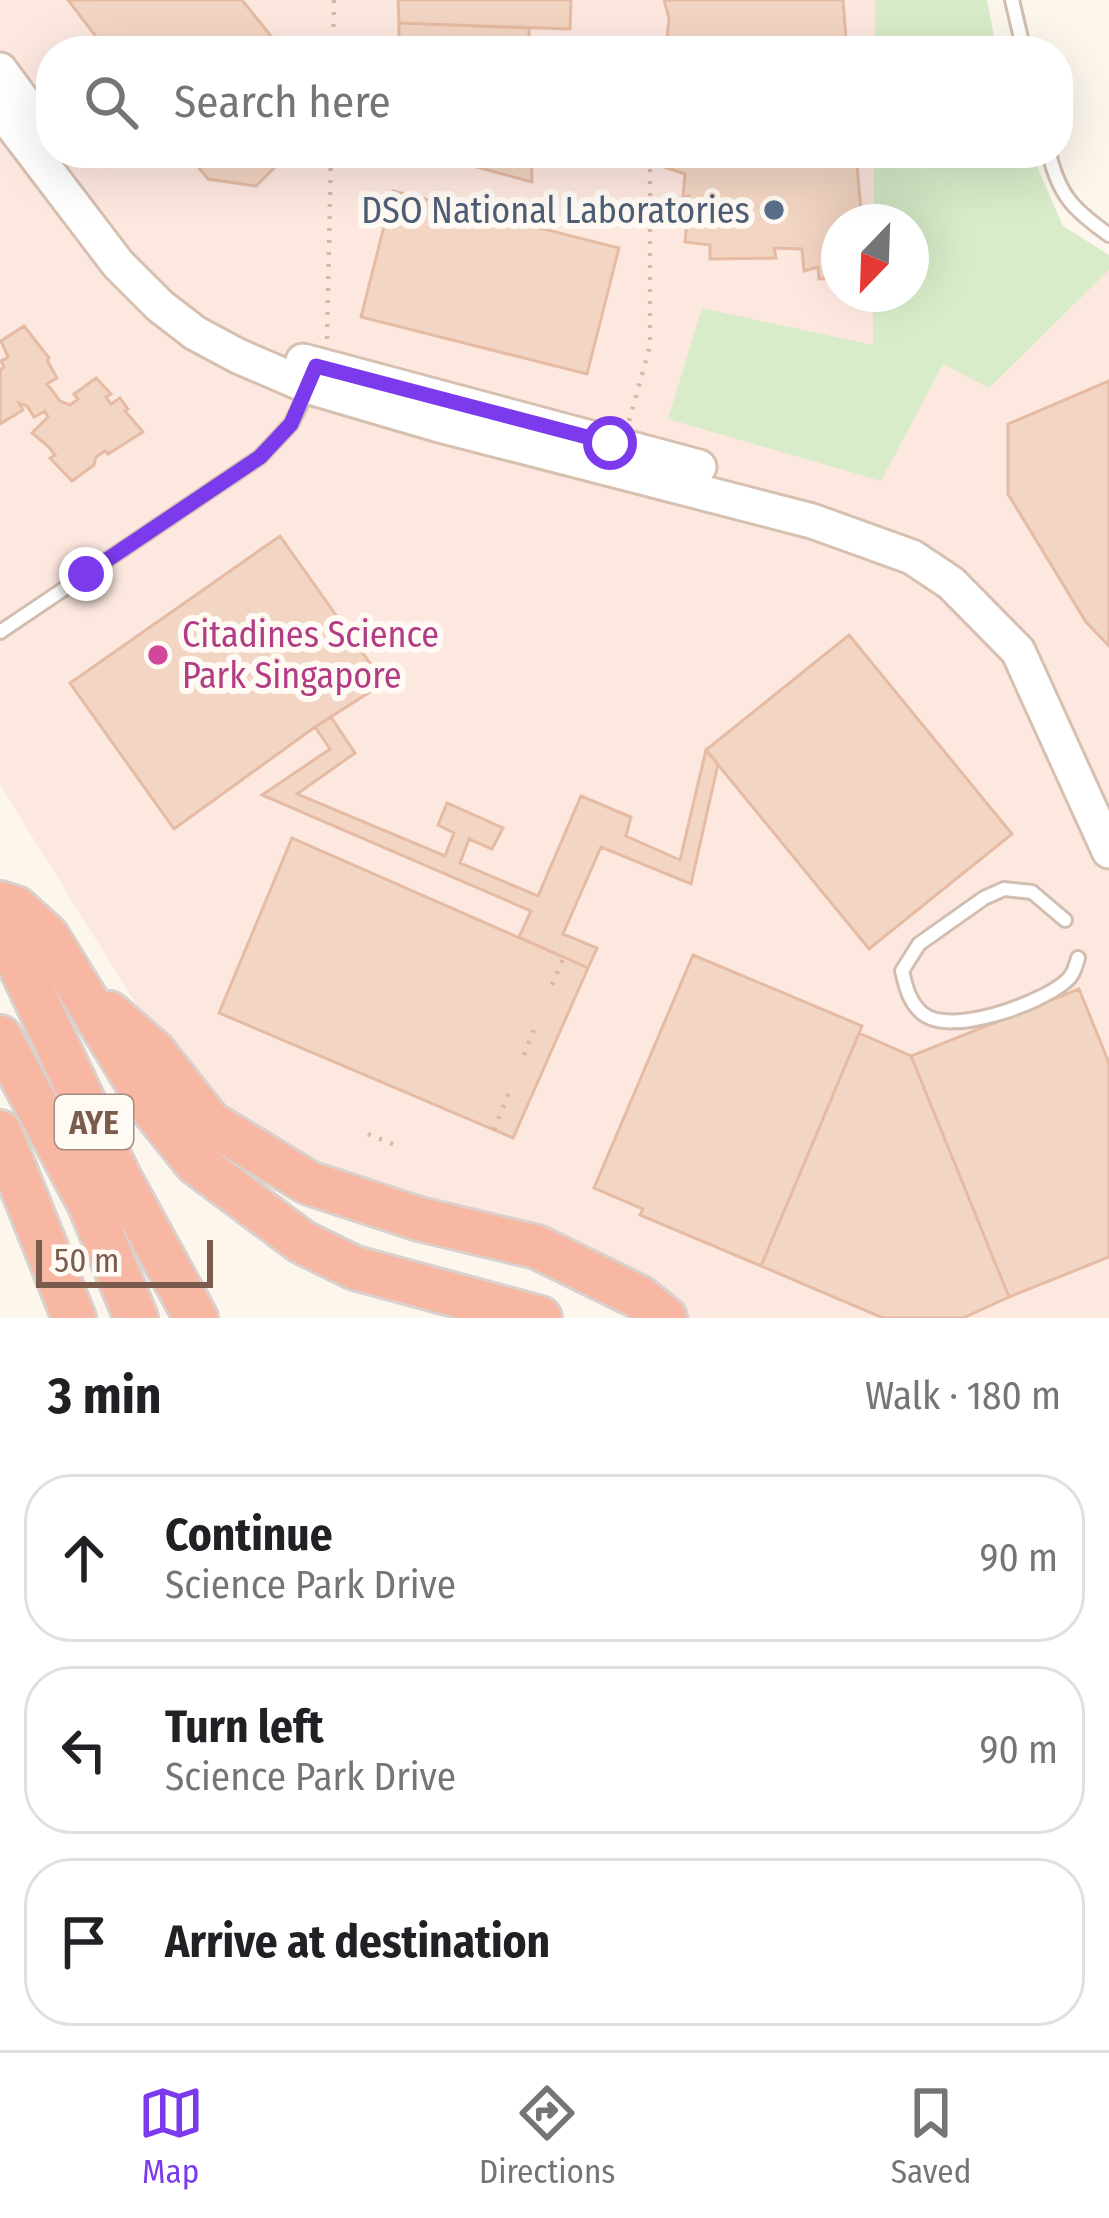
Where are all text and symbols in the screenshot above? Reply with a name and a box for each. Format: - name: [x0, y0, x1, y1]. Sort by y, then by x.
- search box: [36, 36, 1073, 168]
- icon: search: [78, 69, 144, 135]
- text: Search here: [174, 75, 391, 129]
- place label: DSO National Laboratories: [361, 189, 750, 233]
- marker: DSO National Laboratories: [761, 197, 787, 223]
- north arrow: [821, 204, 929, 312]
- route start: [583, 416, 637, 470]
- route end: [59, 547, 113, 601]
- place label: Citadines Science Park Singapore: [182, 613, 439, 698]
- marker: Citadines Science Park Singapore: [145, 642, 171, 668]
- road number: AYE: [55, 1095, 133, 1149]
- scale bar: [36, 1234, 213, 1287]
- text: 50 m: [54, 1241, 119, 1281]
- text: 3 min: [48, 1365, 162, 1427]
- text: Walk · 180 m: [865, 1373, 1061, 1419]
- text: Continue: [165, 1508, 333, 1562]
- icon: ahead: [51, 1525, 117, 1591]
- text: 90 m: [980, 1535, 1058, 1581]
- text: Science Park Drive: [165, 1562, 456, 1608]
- text: Turn left: [165, 1700, 324, 1754]
- icon: left: [51, 1717, 117, 1783]
- text: 90 m: [980, 1727, 1058, 1773]
- text: Science Park Drive: [165, 1754, 456, 1800]
- icon: arrive: [51, 1909, 117, 1975]
- text: Arrive at destination: [165, 1915, 550, 1969]
- tab: Map: [138, 2080, 204, 2192]
- tab: Directions: [479, 2080, 615, 2192]
- tab: Saved: [891, 2080, 971, 2192]

